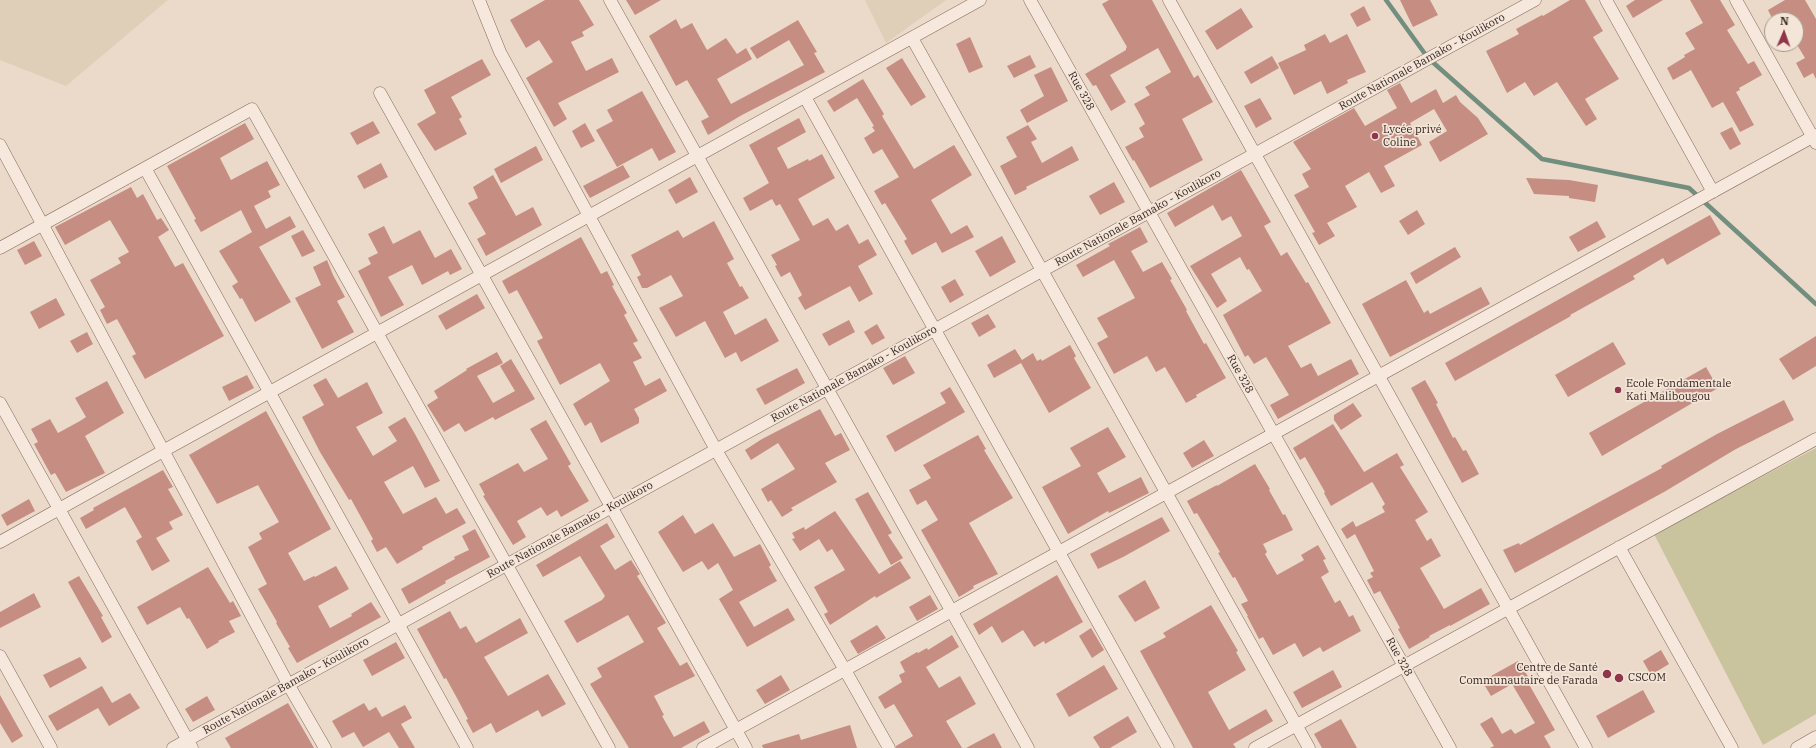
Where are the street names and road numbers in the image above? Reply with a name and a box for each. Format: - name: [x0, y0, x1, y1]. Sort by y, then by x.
- street label: Route Nationale Bamako - Koulikoro: [1337, 11, 1507, 113]
- street label: Rue 328: [1065, 69, 1097, 113]
- street label: Route Nationale Bamako - Koulikoro: [1053, 167, 1223, 269]
- street label: Route Nationale Bamako - Koulikoro: [769, 323, 939, 425]
- street label: Rue 328: [1224, 352, 1256, 396]
- street label: Route Nationale Bamako - Koulikoro: [485, 479, 655, 581]
- street label: Route Nationale Bamako - Koulikoro: [201, 635, 371, 737]
- street label: Rue 328: [1383, 635, 1415, 679]

